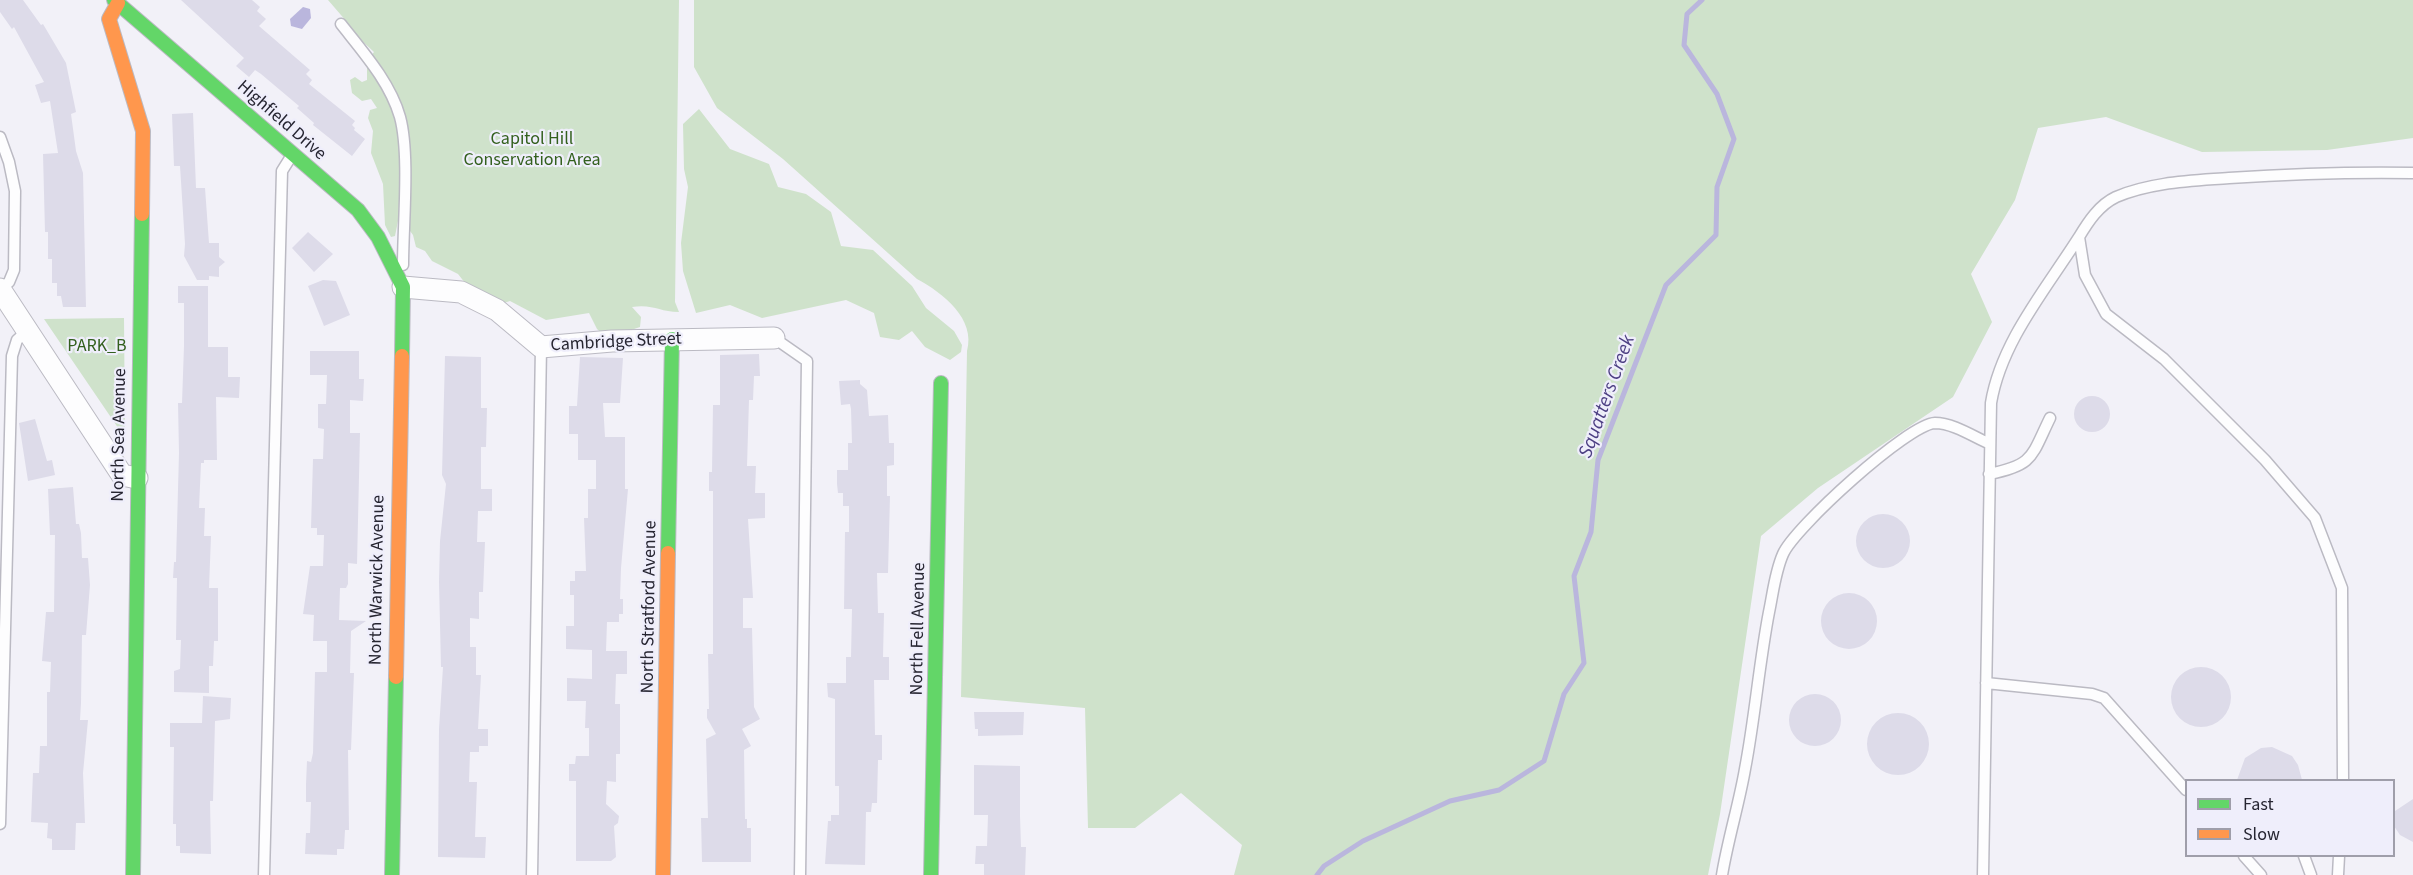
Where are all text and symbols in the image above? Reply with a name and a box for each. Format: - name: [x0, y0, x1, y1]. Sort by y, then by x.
- street label: Highfield Drive: [232, 76, 330, 166]
- park label: Capitol Hill Conservation Area: [463, 129, 601, 172]
- street label: Cambridge Street: [550, 329, 682, 357]
- water label: Squatters Creek: [1575, 332, 1641, 462]
- park label: PARK_B: [67, 336, 127, 358]
- street label: North Sea Avenue: [108, 368, 132, 502]
- street label: North Warwick Avenue: [366, 495, 390, 665]
- street label: North Stratford Avenue: [638, 520, 662, 694]
- street label: North Fell Avenue: [907, 562, 931, 696]
- legend: [2185, 779, 2395, 857]
- text: Fast: [2243, 792, 2274, 817]
- text: Slow: [2243, 822, 2280, 847]

